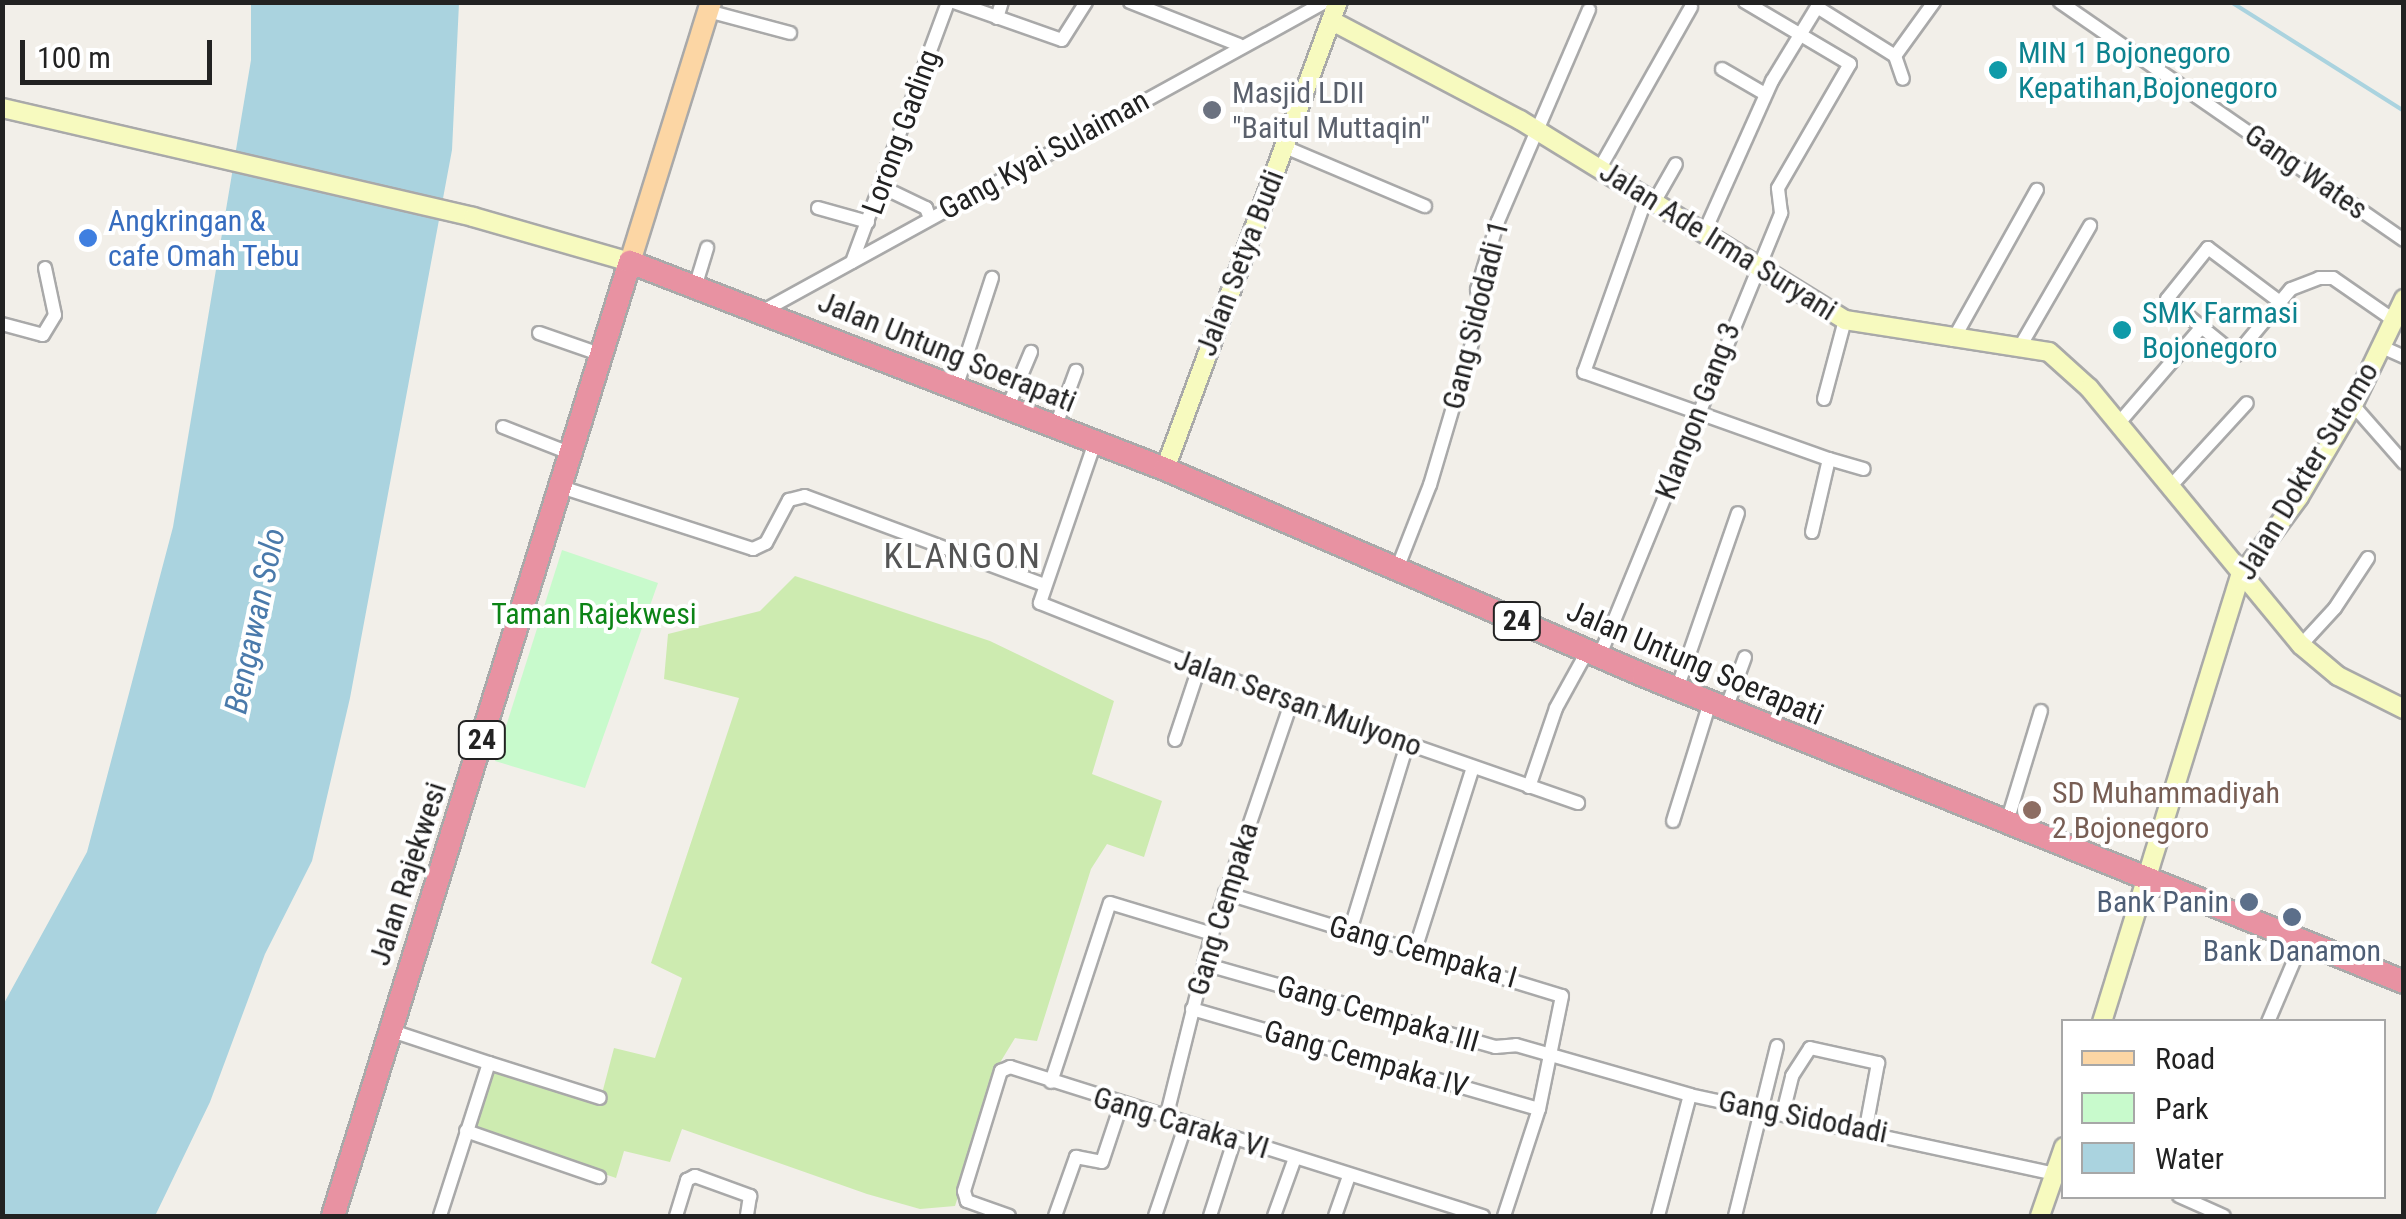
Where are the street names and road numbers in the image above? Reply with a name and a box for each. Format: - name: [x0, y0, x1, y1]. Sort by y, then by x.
- street label: Lorong Gading: [855, 45, 947, 219]
- street label: Gang Kyai Sulaiman: [933, 82, 1155, 228]
- street label: Gang Wates: [2238, 117, 2374, 227]
- street label: Jalan Ade Irma Suryani: [1593, 153, 1843, 329]
- street label: Jalan Setya Budi: [1188, 165, 1292, 361]
- street label: Gang Sidodadi 1: [1435, 217, 1517, 413]
- street label: Jalan Untung Soerapati: [813, 284, 1081, 420]
- street label: Klangon Gang 3: [1648, 317, 1748, 505]
- street label: Jalan Dokter Sutomo: [2228, 356, 2386, 586]
- street label: Jalan Untung Soerapati: [1561, 593, 1829, 733]
- road number: 24: [1492, 598, 1542, 644]
- street label: Jalan Sersan Mulyono: [1169, 641, 1427, 765]
- road number: 24: [457, 717, 507, 763]
- street label: Jalan Rajekwesi: [361, 778, 455, 970]
- street label: Gang Cempaka: [1180, 818, 1266, 1000]
- street label: Gang Cempaka I: [1325, 908, 1521, 996]
- street label: Gang Cempaka III: [1273, 968, 1483, 1060]
- street label: Gang Cempaka IV: [1260, 1013, 1472, 1105]
- street label: Gang Caraka VI: [1089, 1079, 1273, 1167]
- street label: Gang Sidodadi: [1715, 1083, 1891, 1151]

